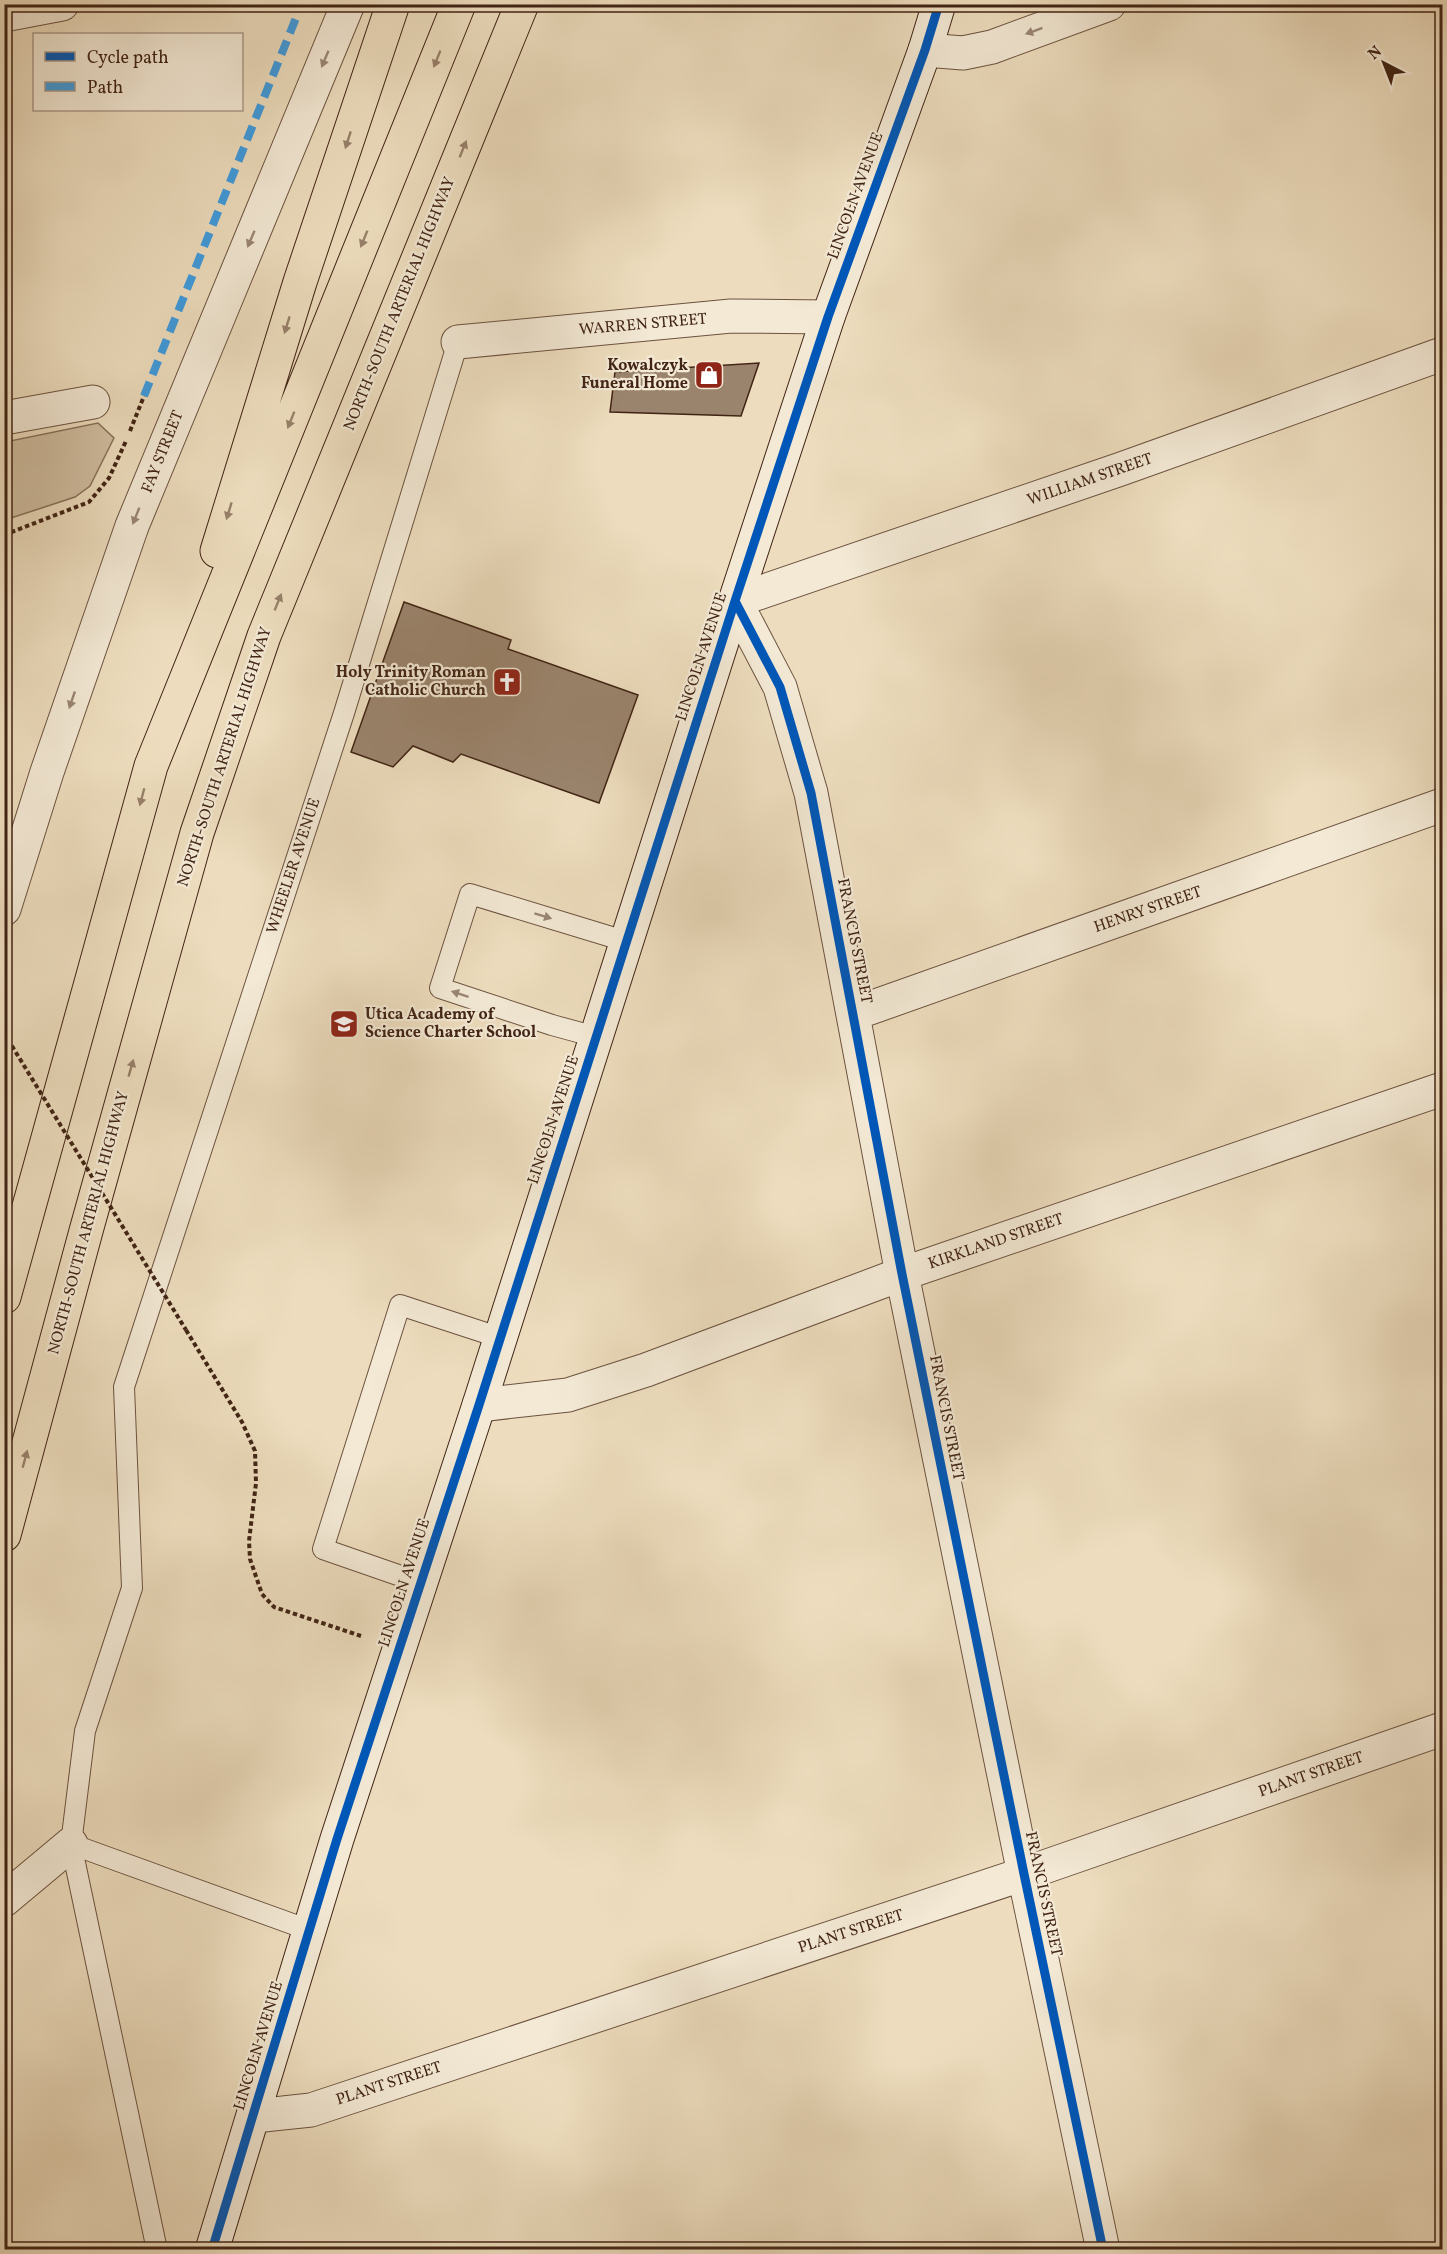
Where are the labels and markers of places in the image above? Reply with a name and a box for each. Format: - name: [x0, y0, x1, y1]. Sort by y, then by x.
- place label: Kowalczyk Funeral Home: [581, 355, 688, 395]
- shop icon: Kowalczyk Funeral Home: [693, 359, 725, 391]
- place label: Holy Trinity Roman Catholic Church: [336, 662, 486, 702]
- church icon: Holy Trinity Roman Catholic Church: [491, 666, 523, 698]
- place label: Utica Academy of Science Charter School: [365, 1004, 537, 1044]
- school or university icon: Utica Academy of Science Charter School: [328, 1008, 360, 1040]

